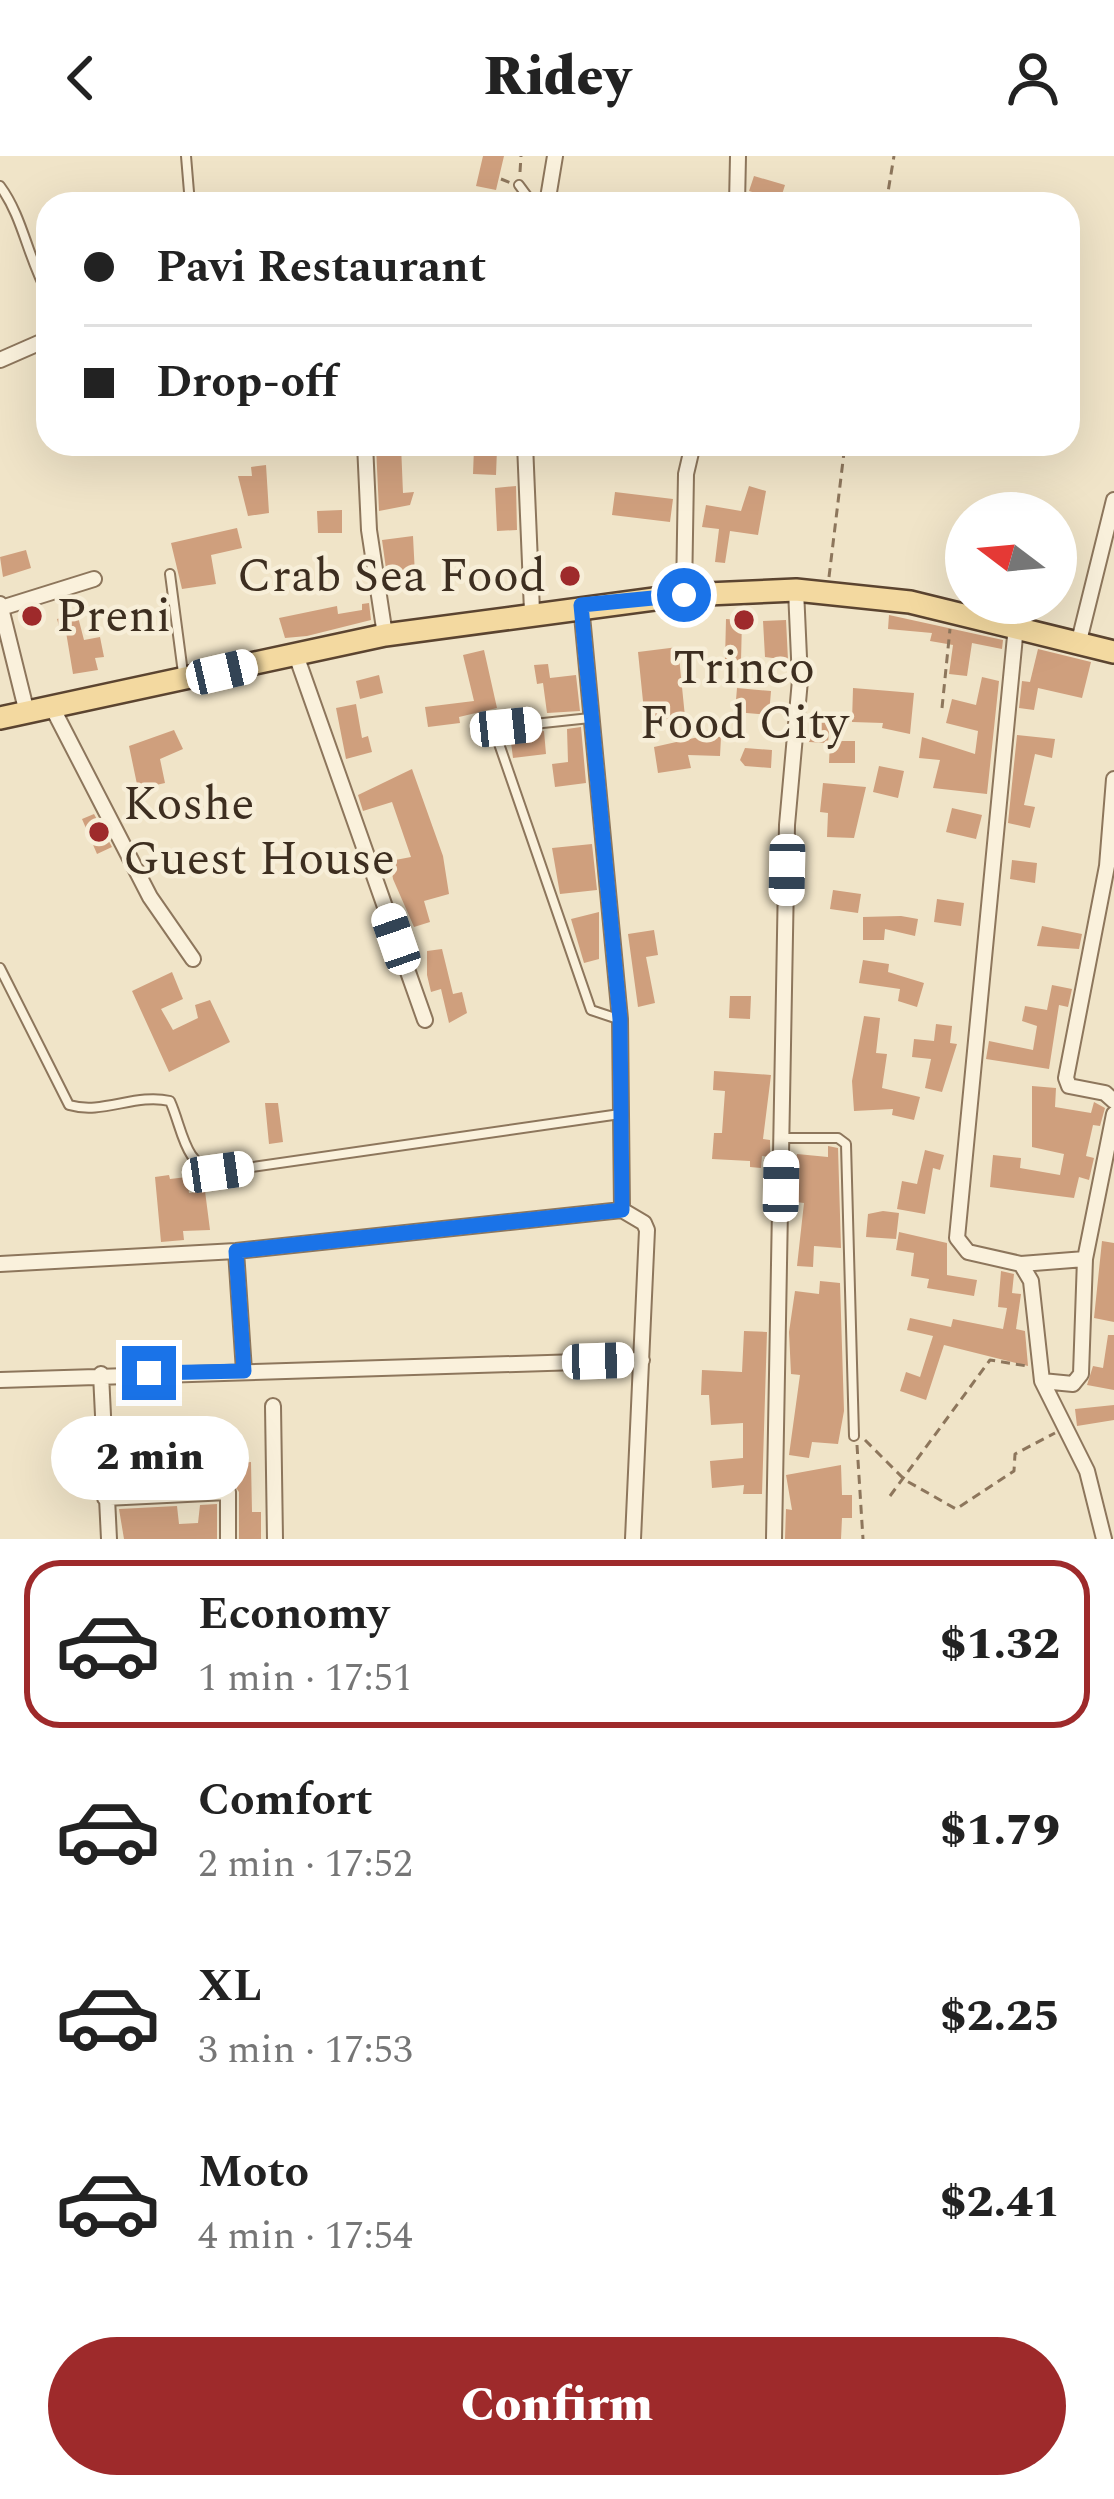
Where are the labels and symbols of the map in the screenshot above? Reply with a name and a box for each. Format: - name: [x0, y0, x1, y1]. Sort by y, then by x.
- north arrow: [945, 492, 1077, 624]
- place label: Crab Sea Food: [237, 540, 546, 613]
- marker: Crab Sea Food: [557, 563, 583, 589]
- route start: [657, 568, 711, 622]
- place label: Preni: [56, 580, 171, 653]
- marker: Preni: [19, 603, 45, 629]
- marker: Trinco Food City: [731, 607, 757, 633]
- place label: Trinco Food City: [639, 632, 851, 760]
- car: [183, 646, 261, 698]
- car: [468, 705, 544, 749]
- place label: Koshe Guest House: [123, 768, 395, 896]
- marker: Koshe Guest House: [86, 819, 112, 845]
- car: [768, 834, 806, 906]
- car: [367, 899, 425, 979]
- car: [180, 1149, 256, 1195]
- car: [762, 1150, 800, 1222]
- car: [561, 1342, 635, 1380]
- route end: [122, 1346, 176, 1400]
- callout: 2 min: [50, 1415, 248, 1499]

